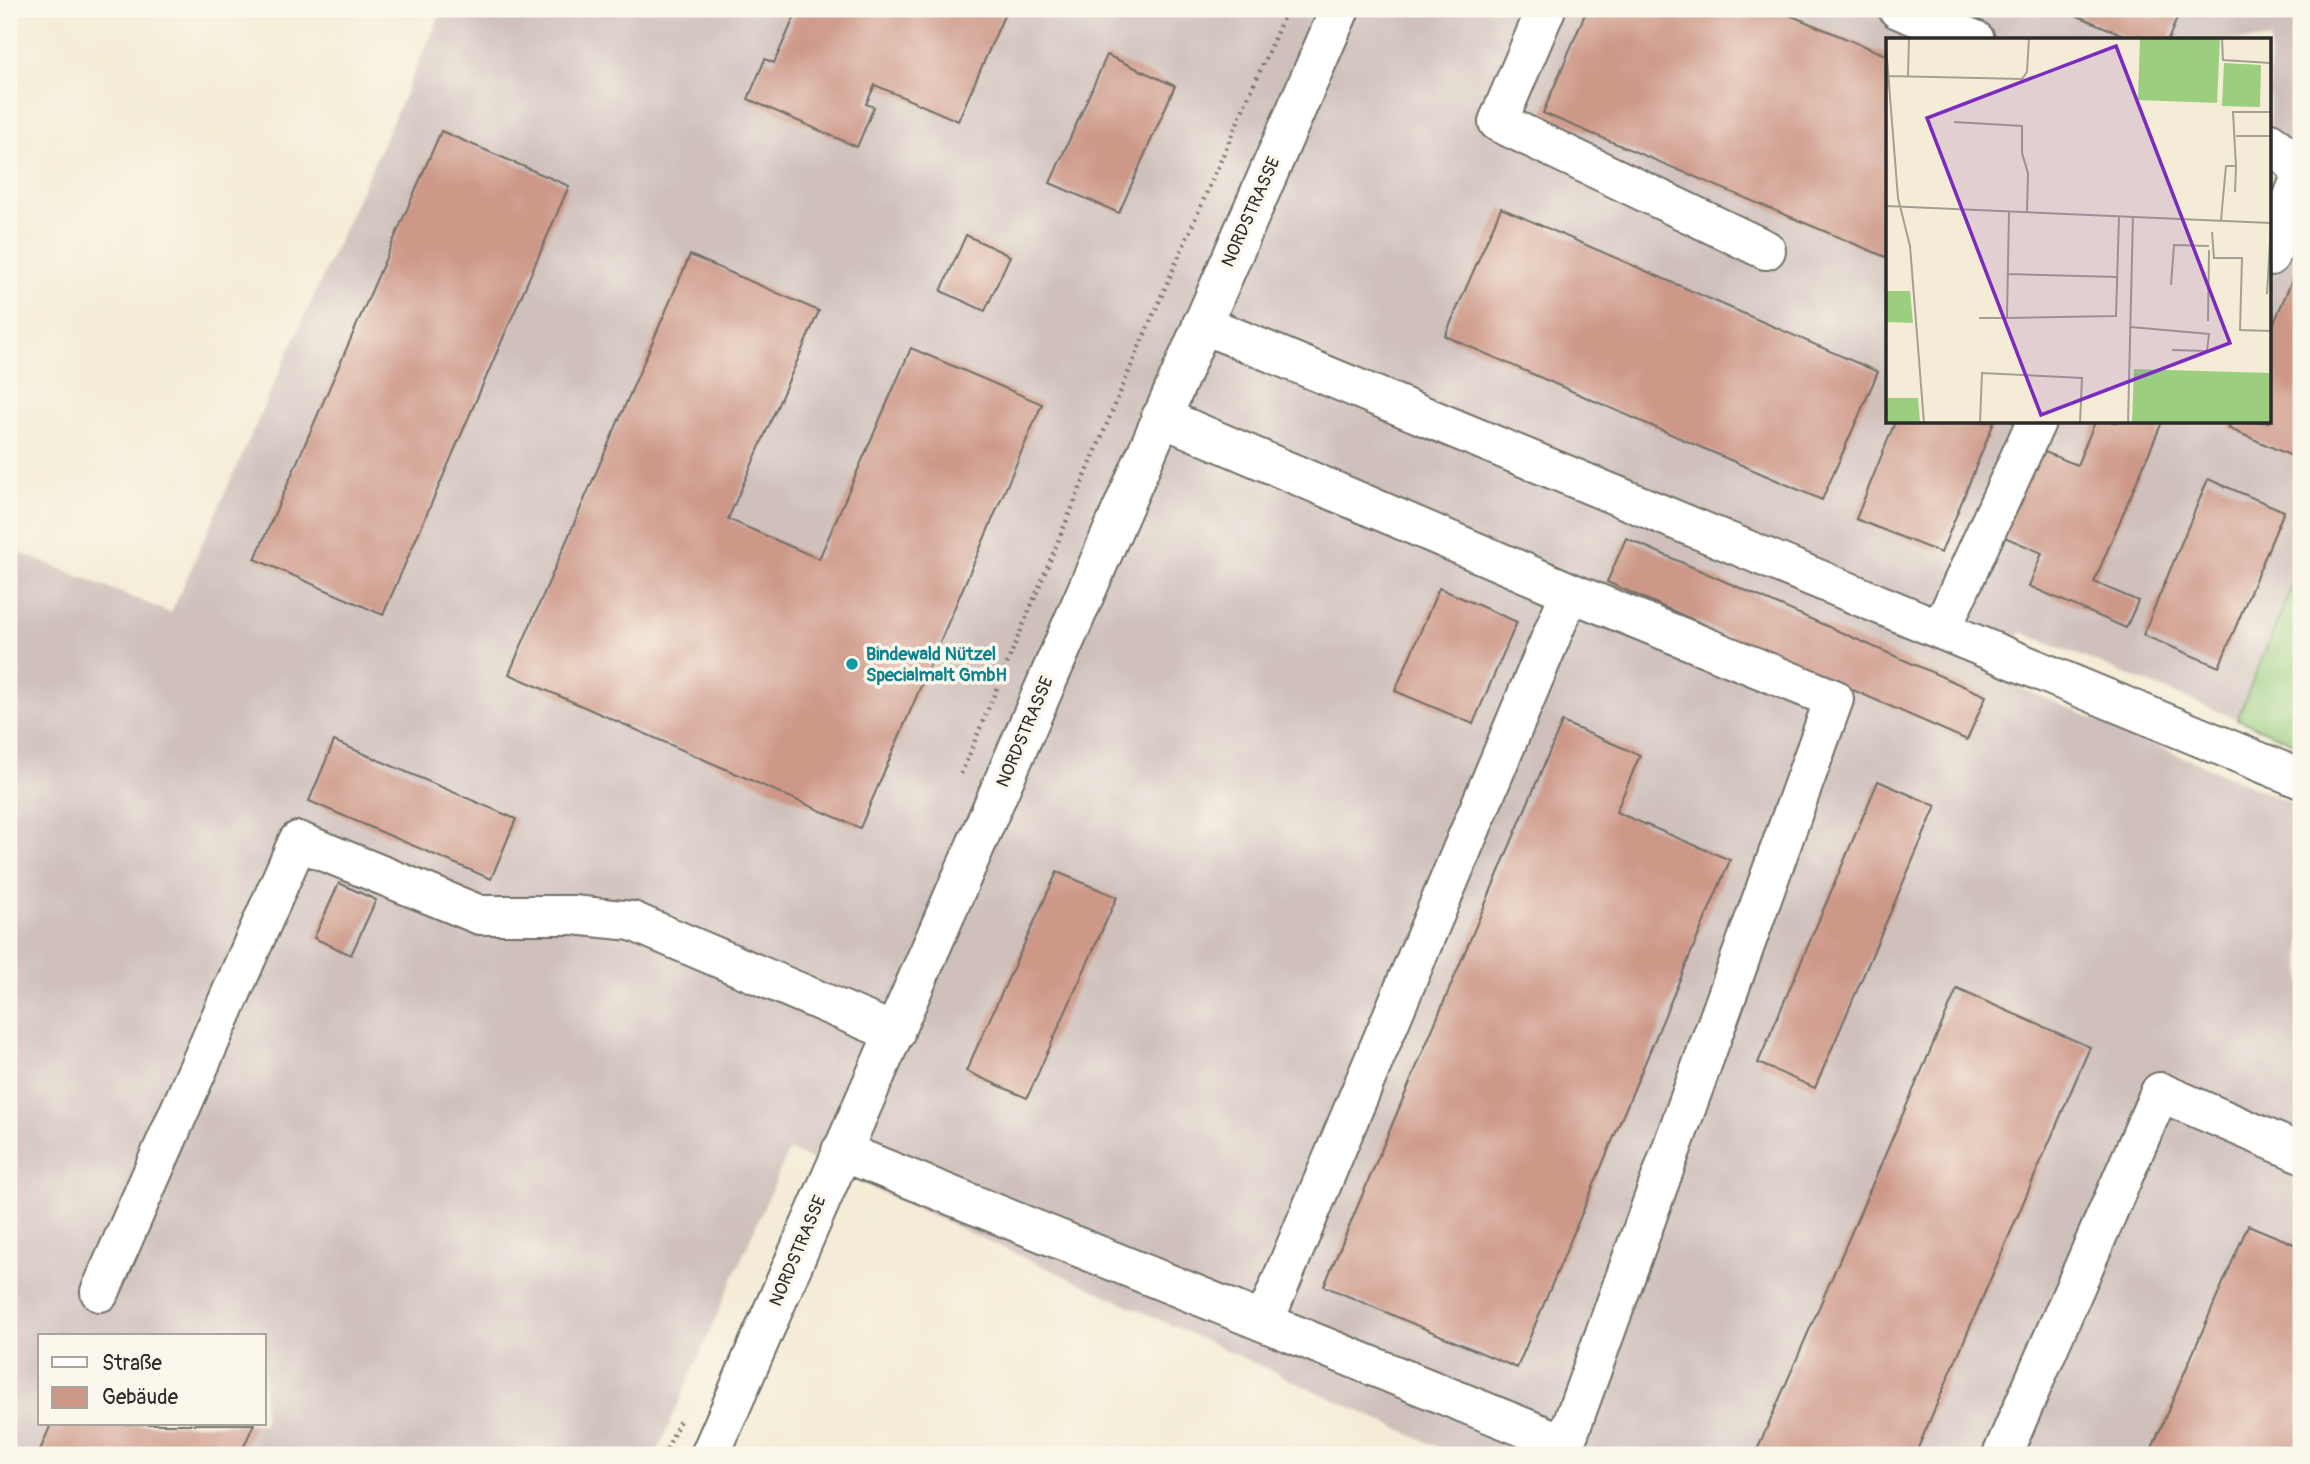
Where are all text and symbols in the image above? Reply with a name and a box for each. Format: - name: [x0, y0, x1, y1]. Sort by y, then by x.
- inset map: [1886, 38, 2272, 424]
- street label: NORDSTRASSE: [1216, 153, 1286, 271]
- place label: Bindewald Nützel Specialmalt GmbH: [866, 643, 1007, 687]
- marker: Bindewald Nützel Specialmalt GmbH: [844, 656, 860, 672]
- street label: NORDSTRASSE: [991, 673, 1059, 791]
- street label: NORDSTRASSE: [764, 1192, 832, 1310]
- legend: [38, 1334, 266, 1426]
- text: Straße: [102, 1350, 162, 1377]
- text: Gebäude: [102, 1384, 179, 1411]

